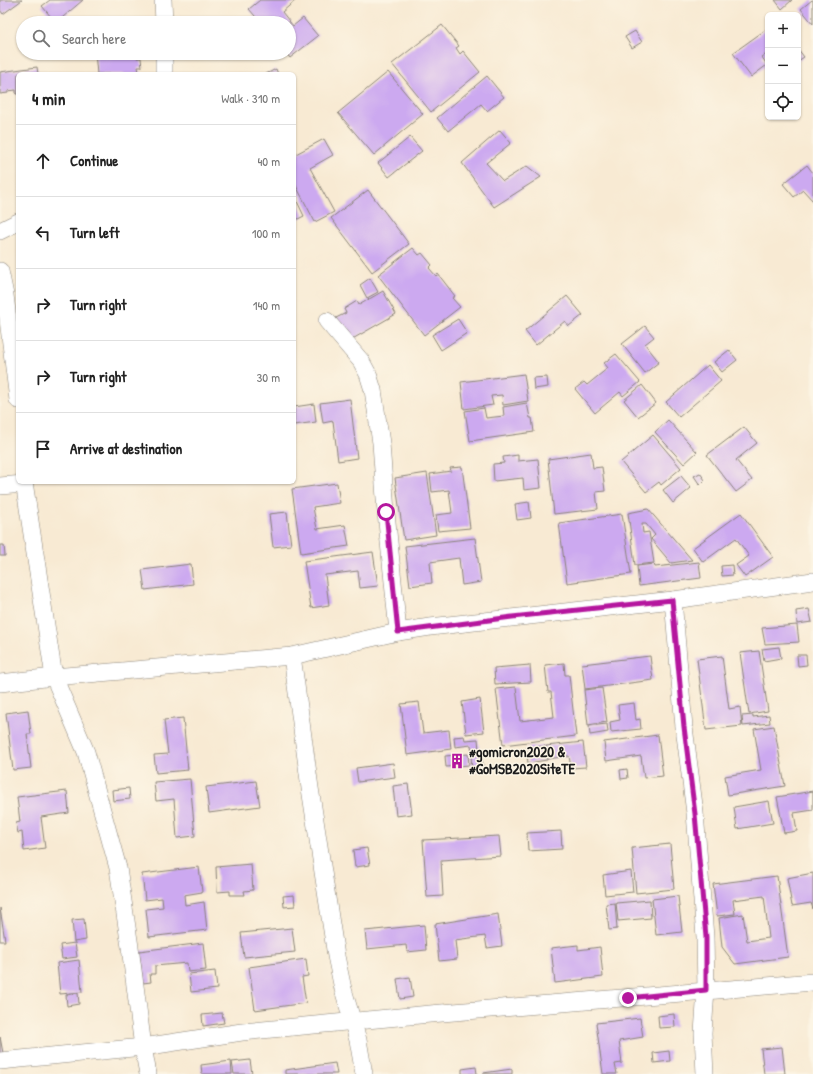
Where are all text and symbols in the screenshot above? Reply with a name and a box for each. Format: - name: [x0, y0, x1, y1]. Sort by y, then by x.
- map controls: [765, 12, 801, 120]
- button: +: [765, 12, 801, 48]
- search box: [16, 16, 296, 60]
- icon: search: [30, 27, 52, 49]
- text: Search here: [62, 28, 126, 49]
- button: −: [765, 48, 801, 84]
- button: locate: [765, 84, 801, 120]
- text: 4 min: [32, 87, 65, 110]
- text: Walk · 310 m: [221, 89, 280, 107]
- icon: ahead: [32, 150, 54, 172]
- text: Continue: [70, 150, 118, 171]
- text: 40 m: [257, 152, 280, 170]
- icon: left: [32, 222, 54, 244]
- text: Turn left: [70, 222, 120, 243]
- text: 100 m: [252, 224, 280, 242]
- icon: right: [32, 294, 54, 316]
- text: Turn right: [70, 294, 126, 315]
- text: 140 m: [253, 296, 280, 314]
- icon: right: [32, 366, 54, 388]
- text: Turn right: [70, 366, 126, 387]
- text: 30 m: [257, 368, 280, 386]
- icon: arrive: [32, 438, 54, 460]
- text: Arrive at destination: [70, 438, 182, 459]
- route start: [377, 503, 395, 521]
- place label: #gomicron2020 & #GoMSB2020SiteTE: [469, 741, 575, 779]
- building icon: #gomicron2020 & #GoMSB2020SiteTE: [448, 752, 466, 770]
- route end: [619, 989, 637, 1007]

